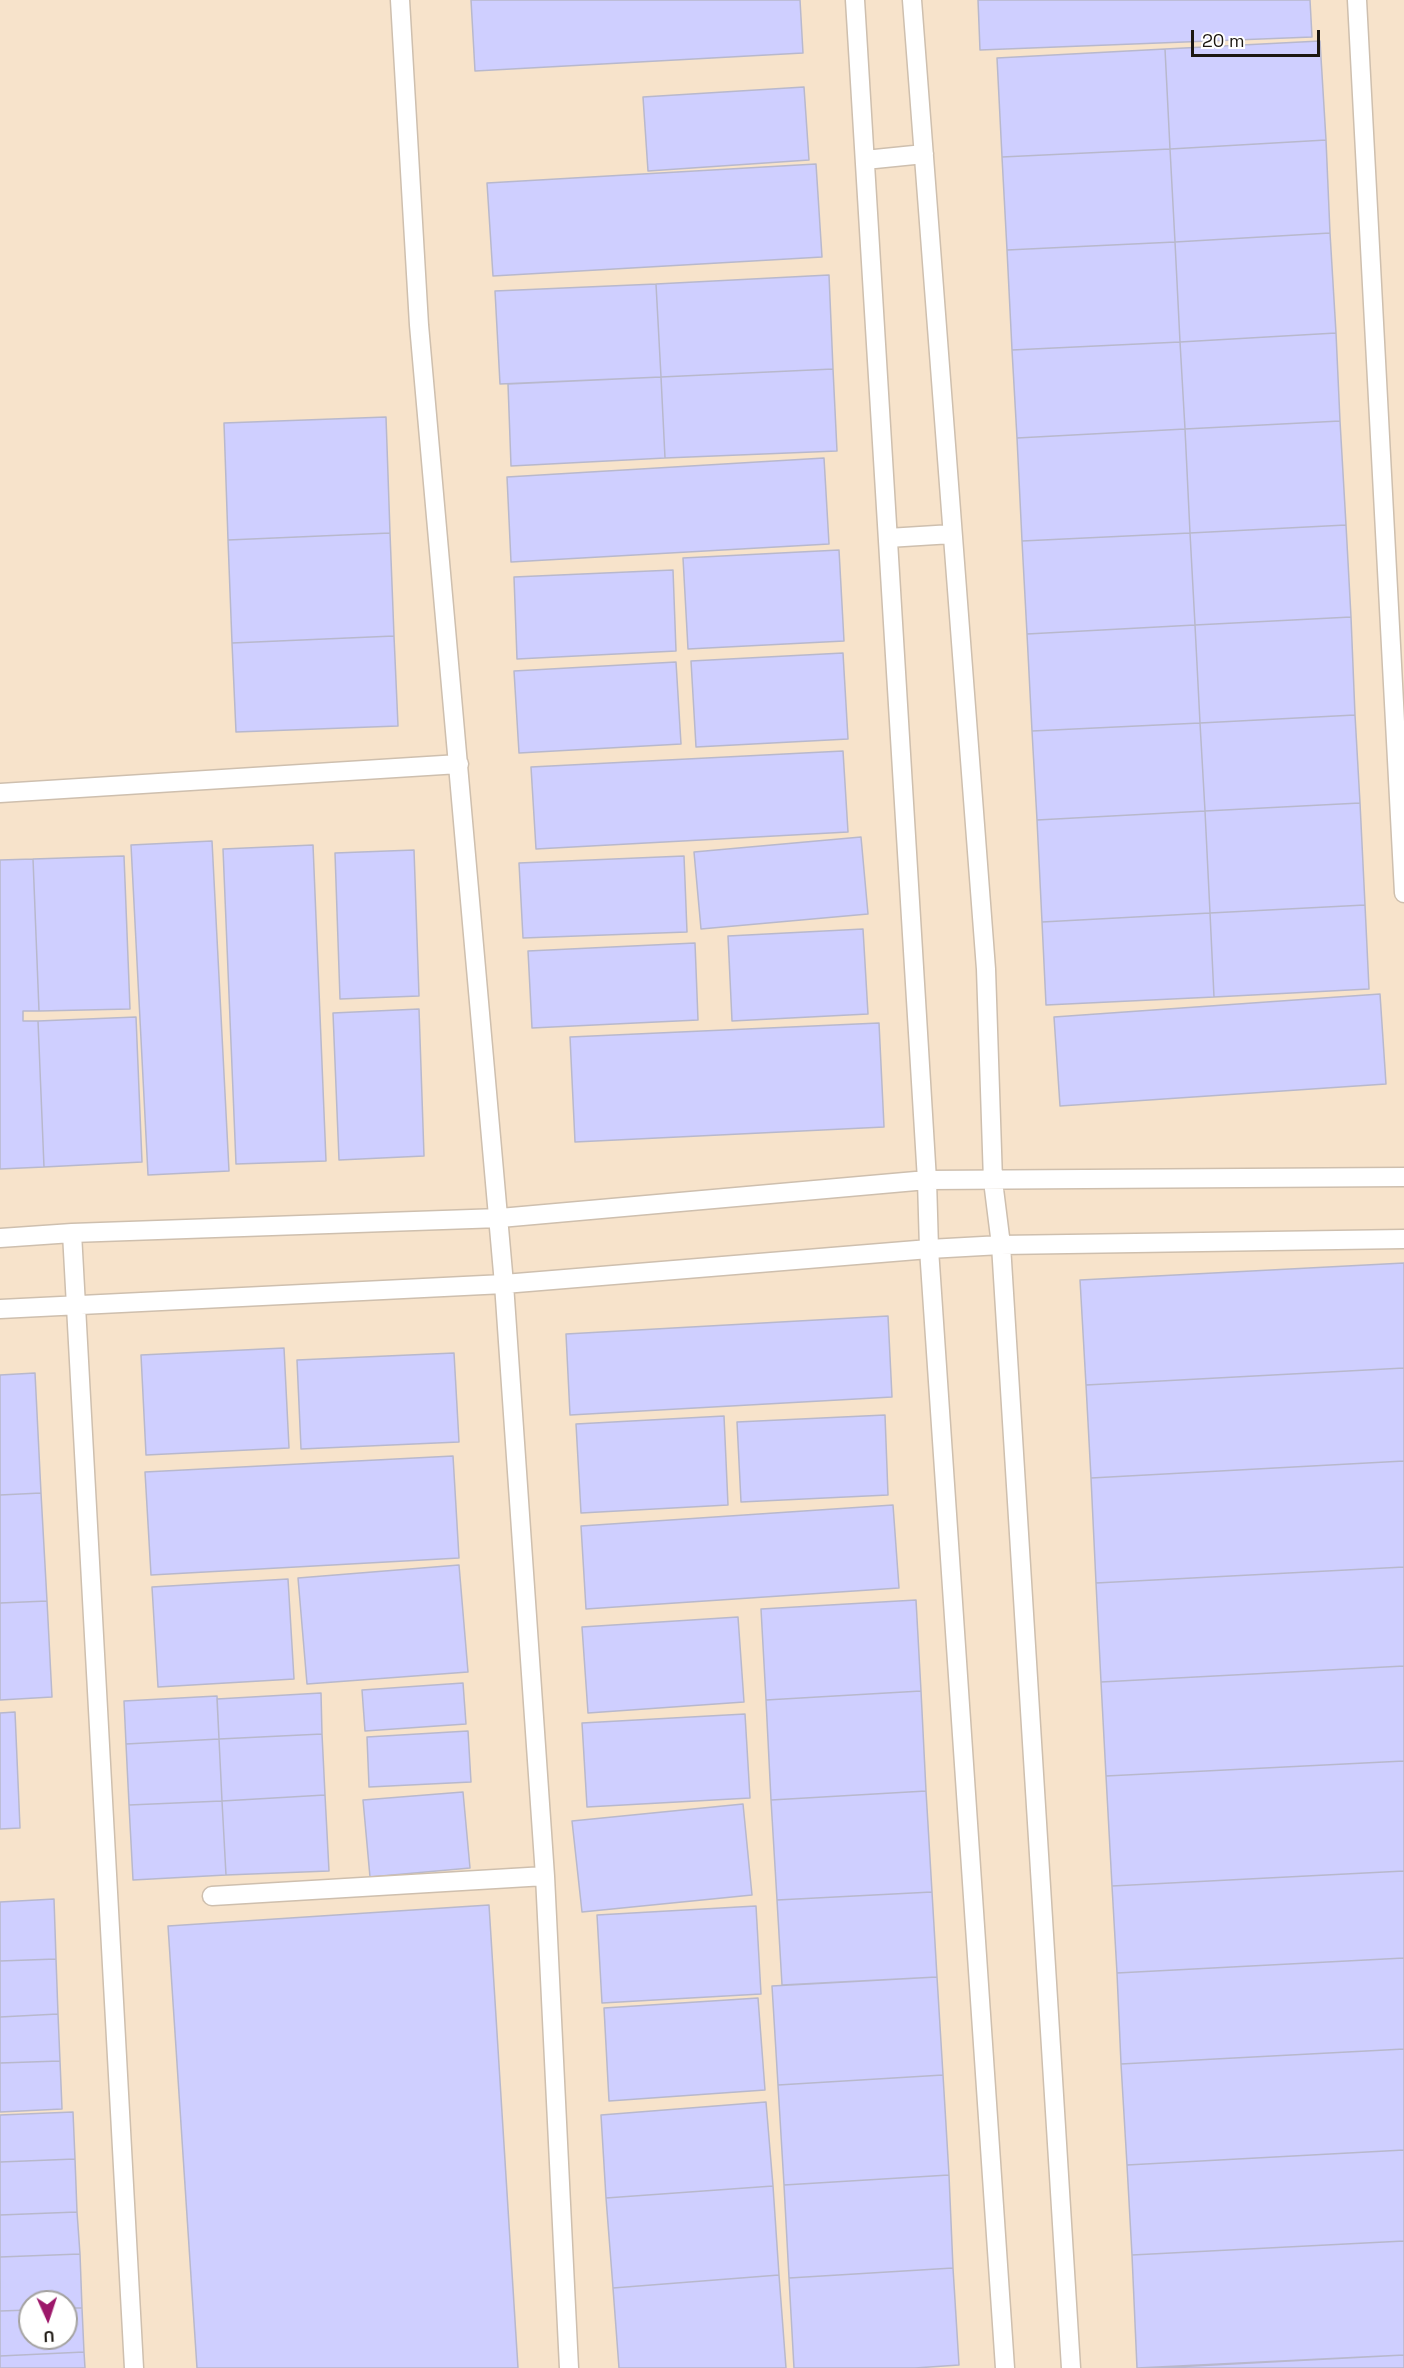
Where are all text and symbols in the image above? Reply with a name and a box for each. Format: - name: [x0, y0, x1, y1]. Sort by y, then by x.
- scale bar: [1194, 18, 1323, 56]
- text: 20 m: [1202, 29, 1245, 52]
- north arrow: [18, 2290, 78, 2350]
- text: U: [43, 2326, 55, 2347]

